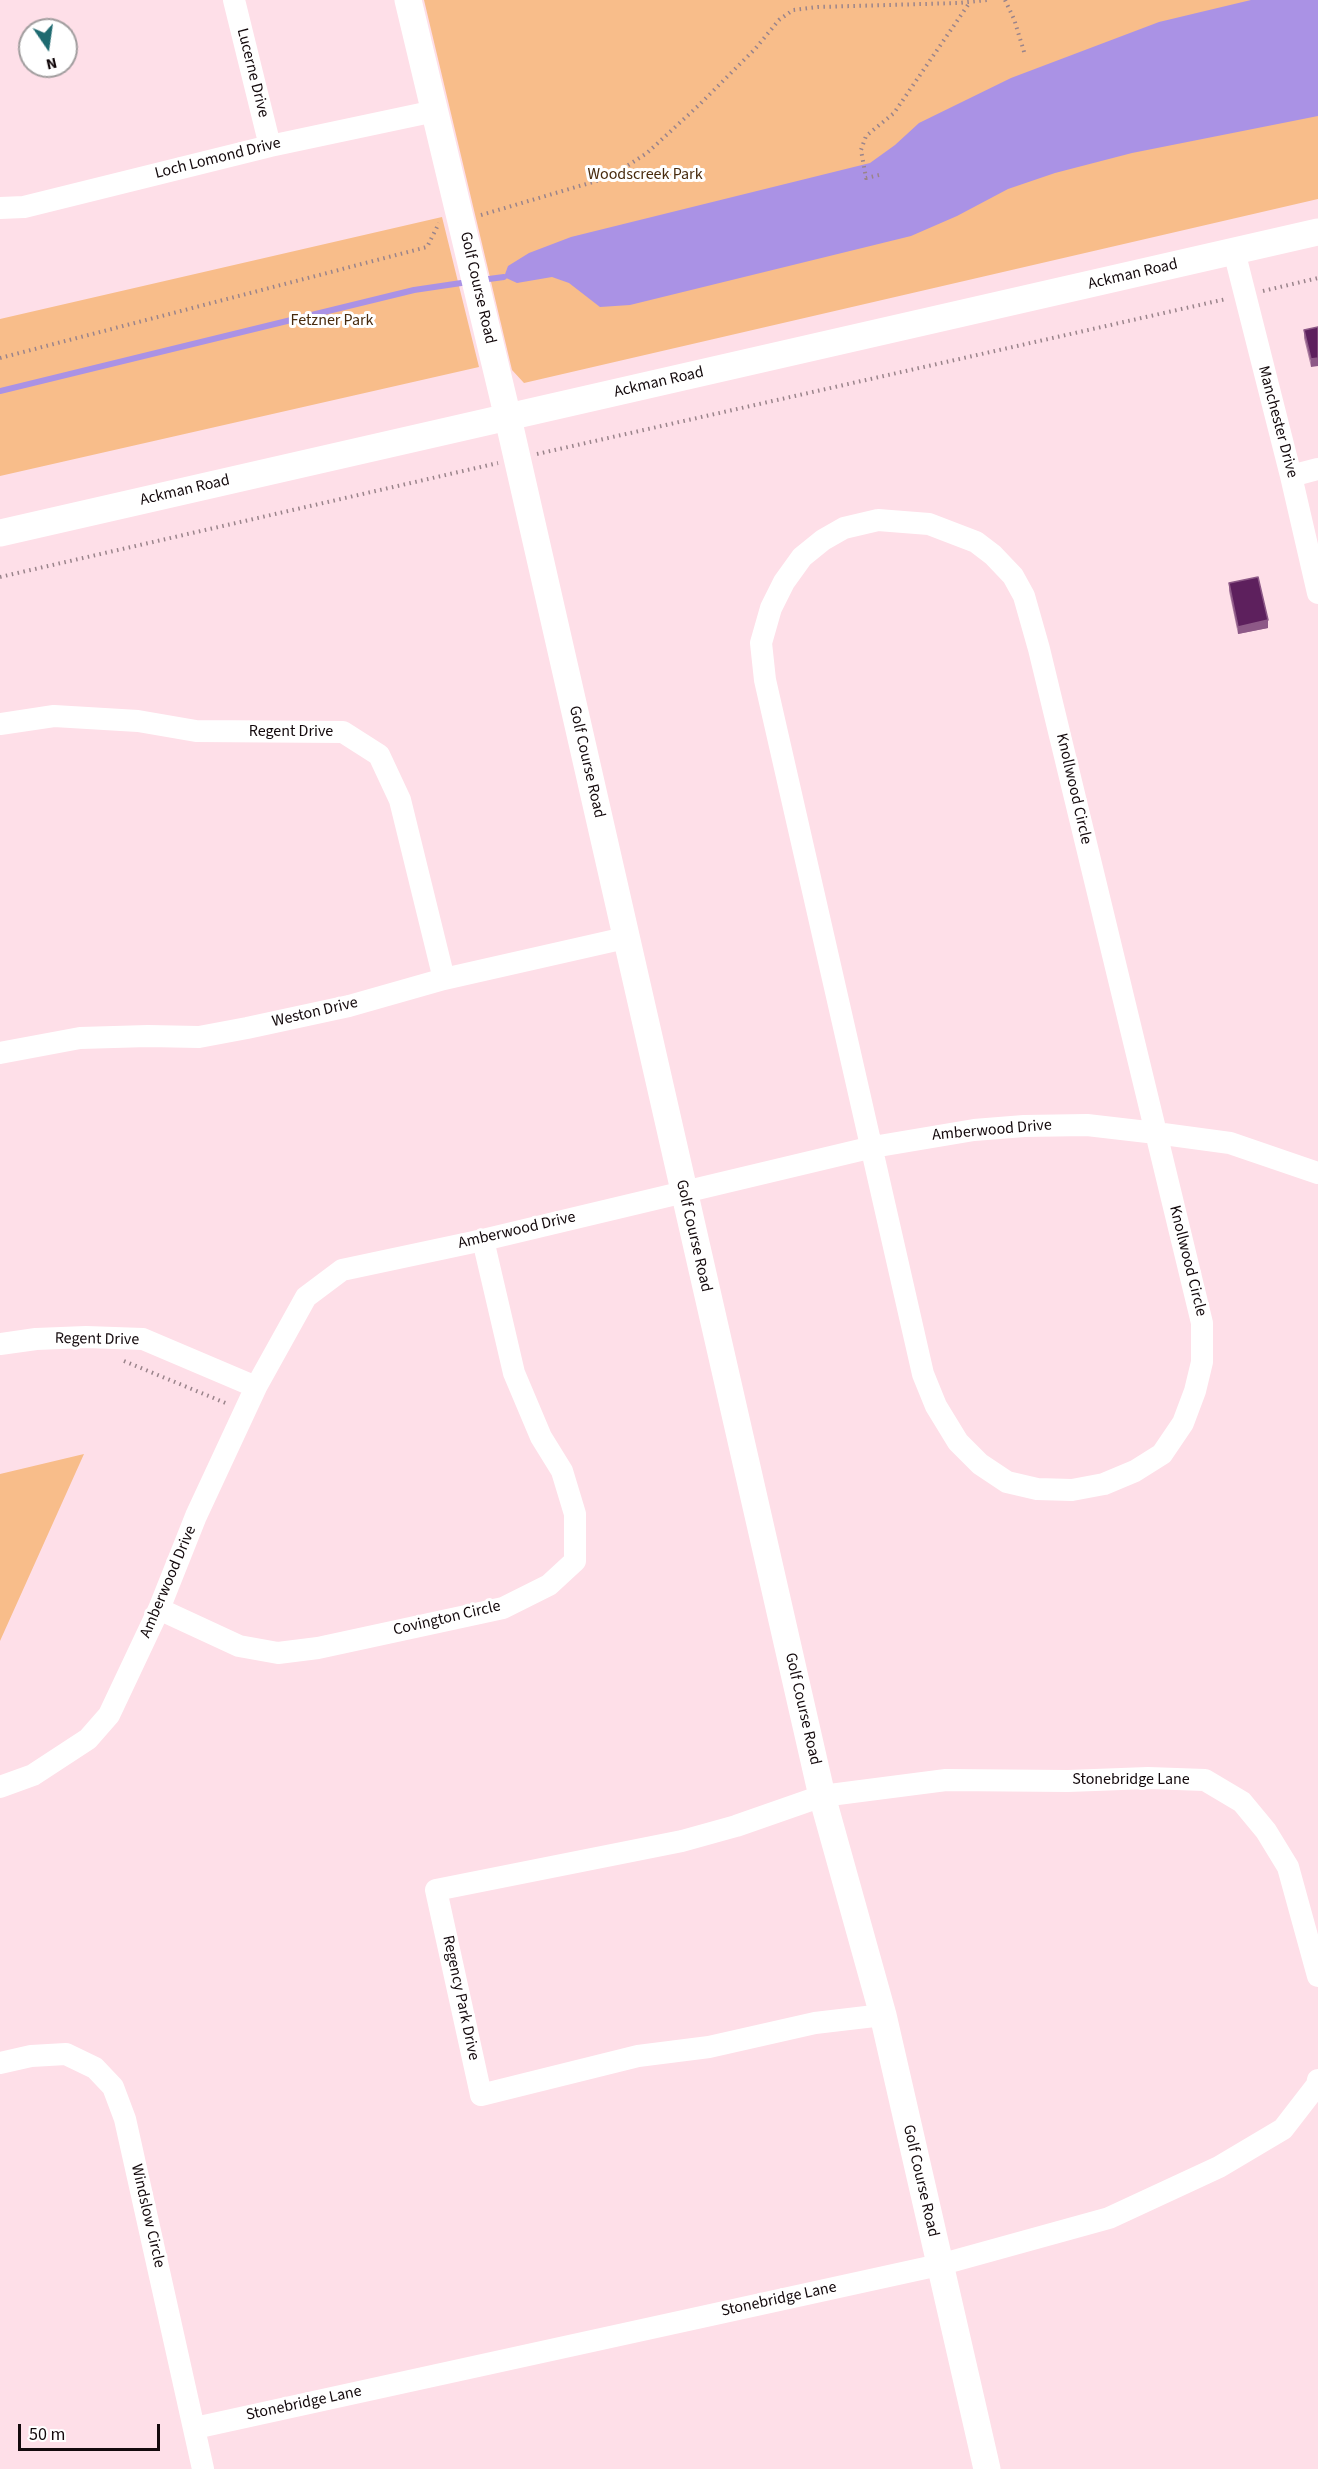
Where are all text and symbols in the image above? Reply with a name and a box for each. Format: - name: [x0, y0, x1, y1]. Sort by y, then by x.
- north arrow: [18, 18, 78, 78]
- street label: Lucerne Drive: [232, 26, 272, 120]
- text: N: [44, 52, 59, 76]
- street label: Loch Lomond Drive: [153, 134, 283, 184]
- park label: Woodscreek Park: [587, 165, 703, 185]
- street label: Golf Course Road: [455, 230, 499, 346]
- street label: Ackman Road: [1086, 255, 1180, 295]
- park label: Fetzner Park: [290, 311, 374, 331]
- street label: Ackman Road: [612, 363, 706, 403]
- street label: Manchester Drive: [1253, 364, 1301, 480]
- street label: Ackman Road: [138, 471, 232, 511]
- street label: Golf Course Road: [564, 704, 608, 820]
- street label: Regent Drive: [249, 722, 333, 742]
- street label: Knollwood Circle: [1051, 732, 1095, 846]
- street label: Weston Drive: [270, 994, 360, 1032]
- street label: Amberwood Drive: [931, 1116, 1053, 1146]
- street label: Golf Course Road: [671, 1178, 715, 1294]
- street label: Knollwood Circle: [1164, 1204, 1210, 1318]
- street label: Amberwood Drive: [456, 1208, 578, 1254]
- street label: Regent Drive: [55, 1330, 139, 1350]
- street label: Amberwood Drive: [137, 1523, 201, 1641]
- street label: Covington Circle: [391, 1597, 503, 1641]
- street label: Golf Course Road: [780, 1651, 824, 1767]
- street label: Stonebridge Lane: [1072, 1770, 1190, 1790]
- street label: Regency Park Drive: [437, 1934, 483, 2062]
- street label: Golf Course Road: [898, 2123, 942, 2239]
- street label: Windslow Circle: [126, 2162, 168, 2270]
- street label: Stonebridge Lane: [720, 2278, 838, 2322]
- street label: Stonebridge Lane: [245, 2382, 363, 2426]
- scale bar: [21, 2412, 164, 2450]
- text: 50 m: [29, 2422, 65, 2447]

